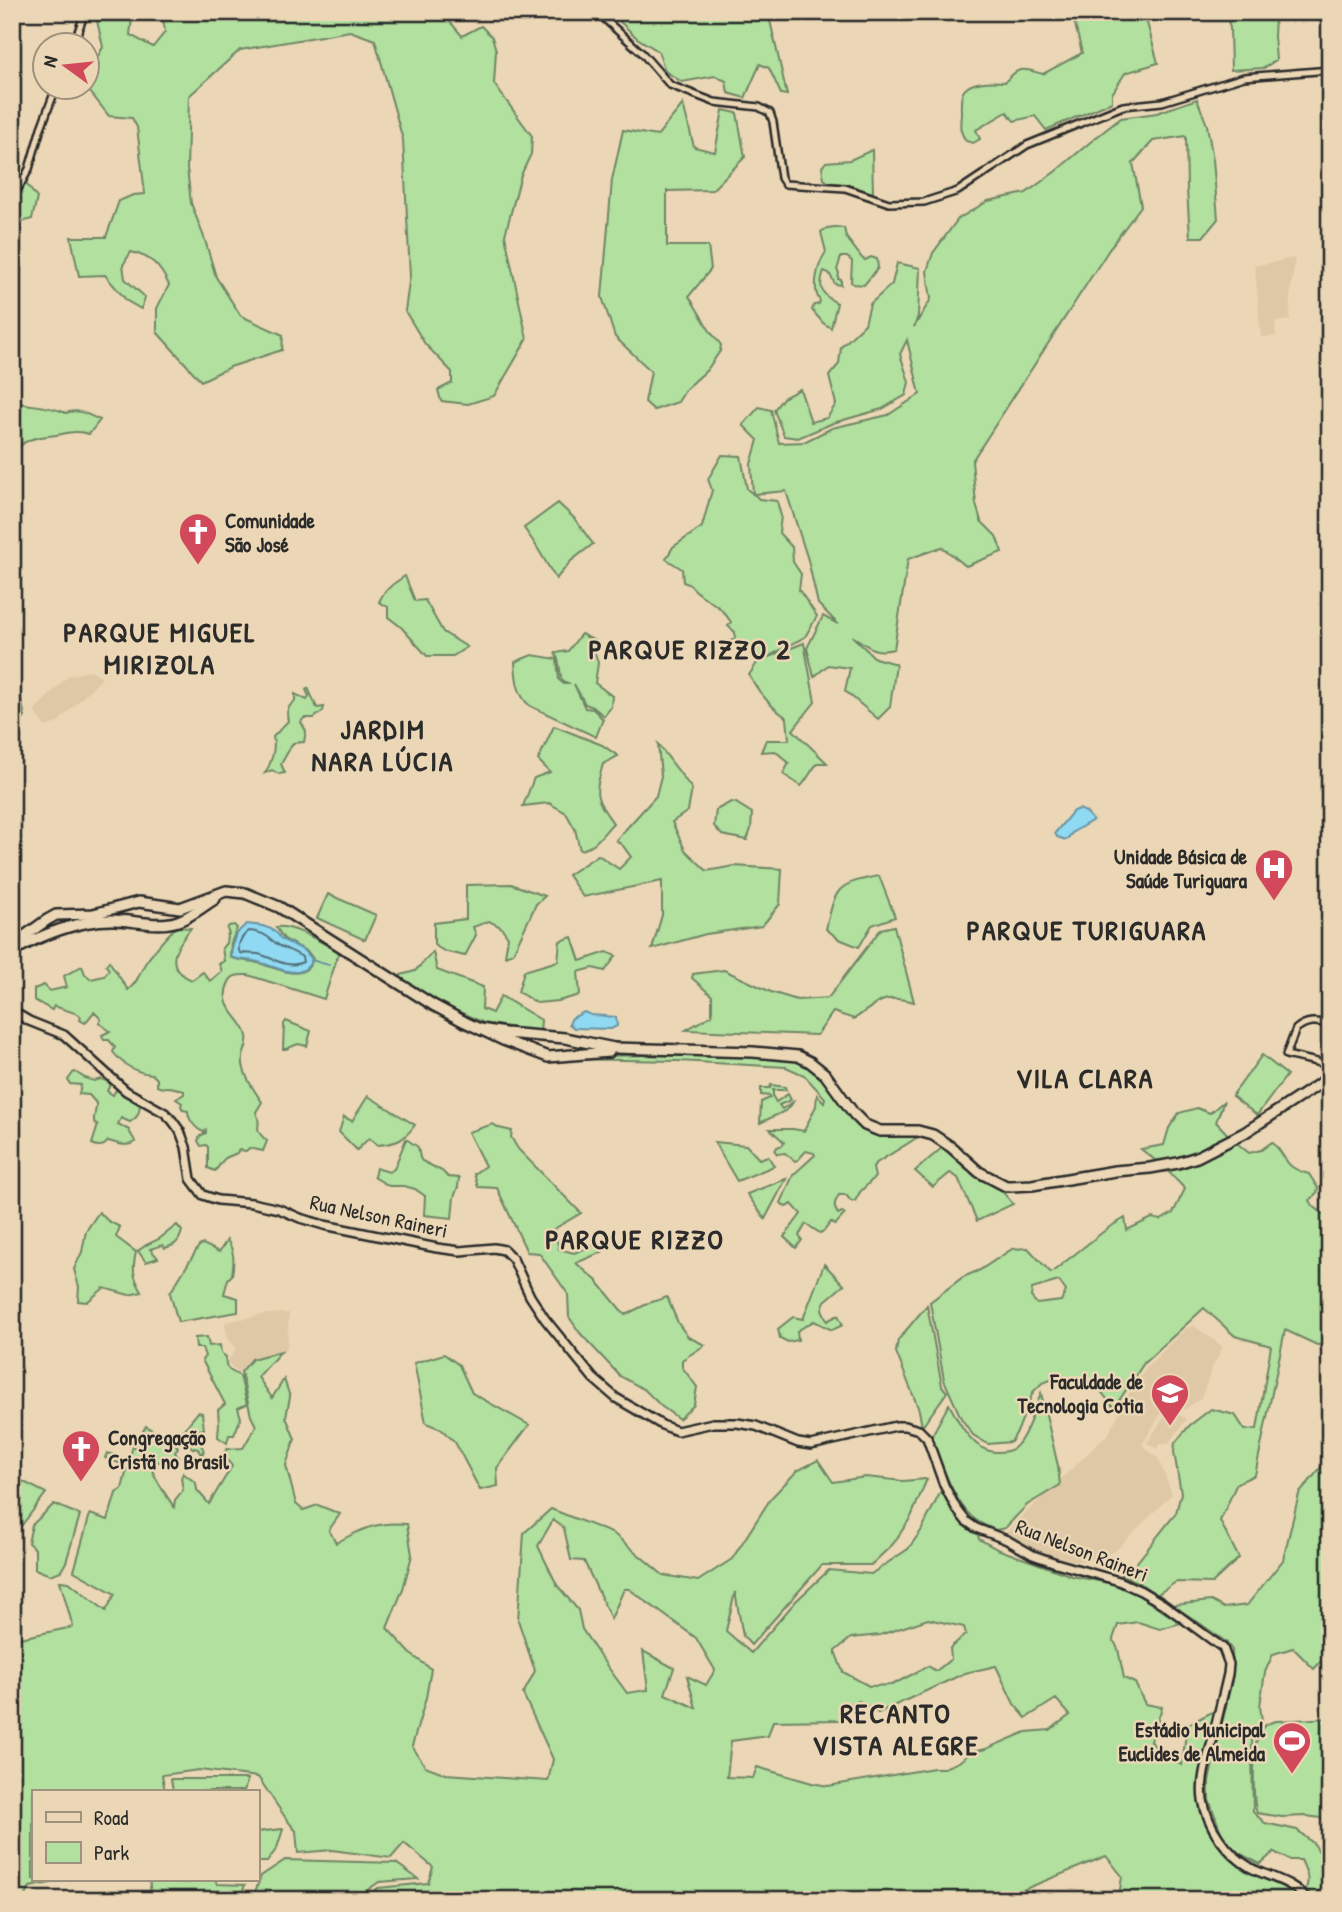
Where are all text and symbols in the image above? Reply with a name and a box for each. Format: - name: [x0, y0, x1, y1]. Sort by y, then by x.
- north arrow: [32, 32, 102, 102]
- text: N: [36, 53, 63, 70]
- place label: Comunidade São José: [225, 506, 315, 559]
- church icon: Comunidade São José: [177, 511, 219, 566]
- district label: PARQUE MIGUEL MIRIZOLA: [63, 613, 257, 683]
- district label: PARQUE RIZZO 2: [588, 630, 792, 668]
- district label: JARDIM NARA LÚCIA: [312, 710, 454, 780]
- place label: Unidade Básica de Saúde Turiguara: [1114, 842, 1248, 896]
- hospital icon: Unidade Básica de Saúde Turiguara: [1253, 847, 1295, 902]
- district label: PARQUE TURIGUARA: [966, 911, 1208, 949]
- district label: VILA CLARA: [1016, 1059, 1154, 1097]
- street label: Rua Nelson Raineri: [307, 1187, 451, 1245]
- district label: PARQUE RIZZO: [545, 1220, 725, 1258]
- place label: Faculdade de Tecnologia Cotia: [1016, 1367, 1144, 1421]
- school or university icon: Faculdade de Tecnologia Cotia: [1149, 1372, 1191, 1427]
- place label: Congregação Cristã no Brasil: [108, 1423, 229, 1476]
- church icon: Congregação Cristã no Brasil: [60, 1428, 102, 1483]
- street label: Rua Nelson Raineri: [1011, 1511, 1153, 1589]
- district label: RECANTO VISTA ALEGRE: [812, 1694, 980, 1764]
- place label: Estádio Municipal Euclides de Almeida: [1118, 1715, 1266, 1768]
- sports icon: Estádio Municipal Euclides de Almeida: [1271, 1720, 1313, 1775]
- legend: [32, 1790, 259, 1881]
- text: Road: [94, 1803, 128, 1832]
- text: Park: [94, 1838, 129, 1867]

